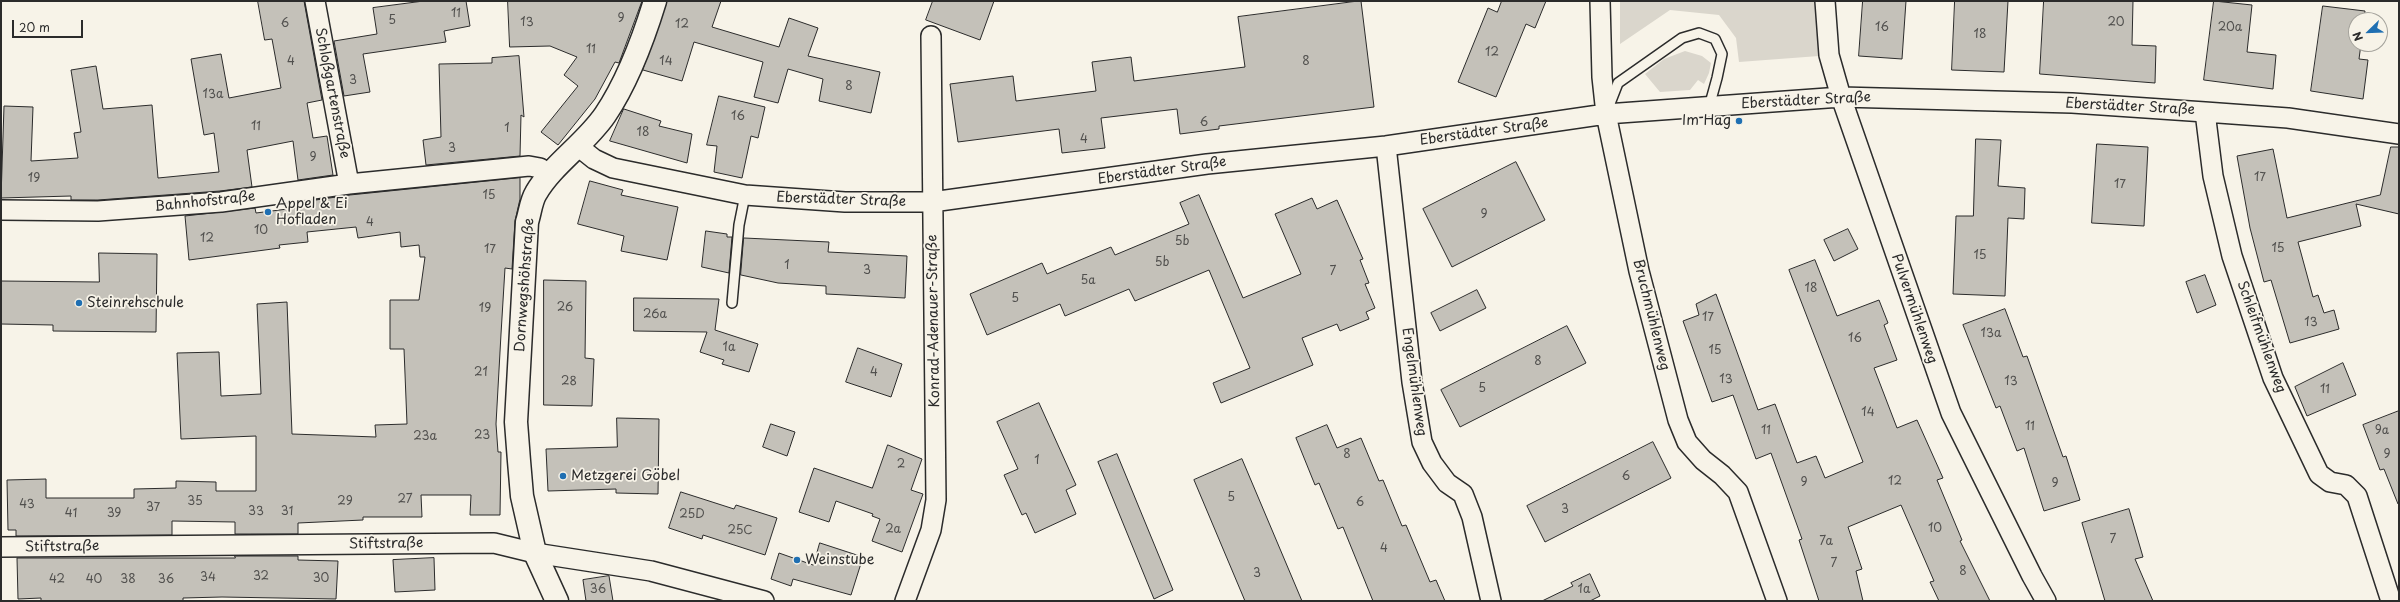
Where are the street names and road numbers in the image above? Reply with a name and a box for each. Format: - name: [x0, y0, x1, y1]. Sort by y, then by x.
- street label: Schloßgartenstraße: [311, 26, 353, 160]
- street label: Eberstädter Straße: [1741, 89, 1871, 113]
- street label: Eberstädter Straße: [2065, 95, 2195, 119]
- street label: Eberstädter Straße: [1418, 115, 1550, 149]
- street label: Eberstädter Straße: [1096, 154, 1228, 188]
- street label: Bahnhofstraße: [154, 188, 256, 216]
- street label: Eberstädter Straße: [776, 189, 906, 211]
- street label: Dornwegshöhstraße: [512, 217, 538, 353]
- street label: Konrad-Adenauer-Straße: [924, 234, 944, 408]
- street label: Pulvermühlenweg: [1887, 252, 1941, 366]
- street label: Bruchmühlenweg: [1629, 258, 1673, 372]
- street label: Schleifmühlenweg: [2233, 278, 2289, 396]
- street label: Engelmühlenweg: [1398, 327, 1430, 437]
- street label: Stiftstraße: [349, 535, 423, 553]
- street label: Stiftstraße: [25, 538, 99, 556]

